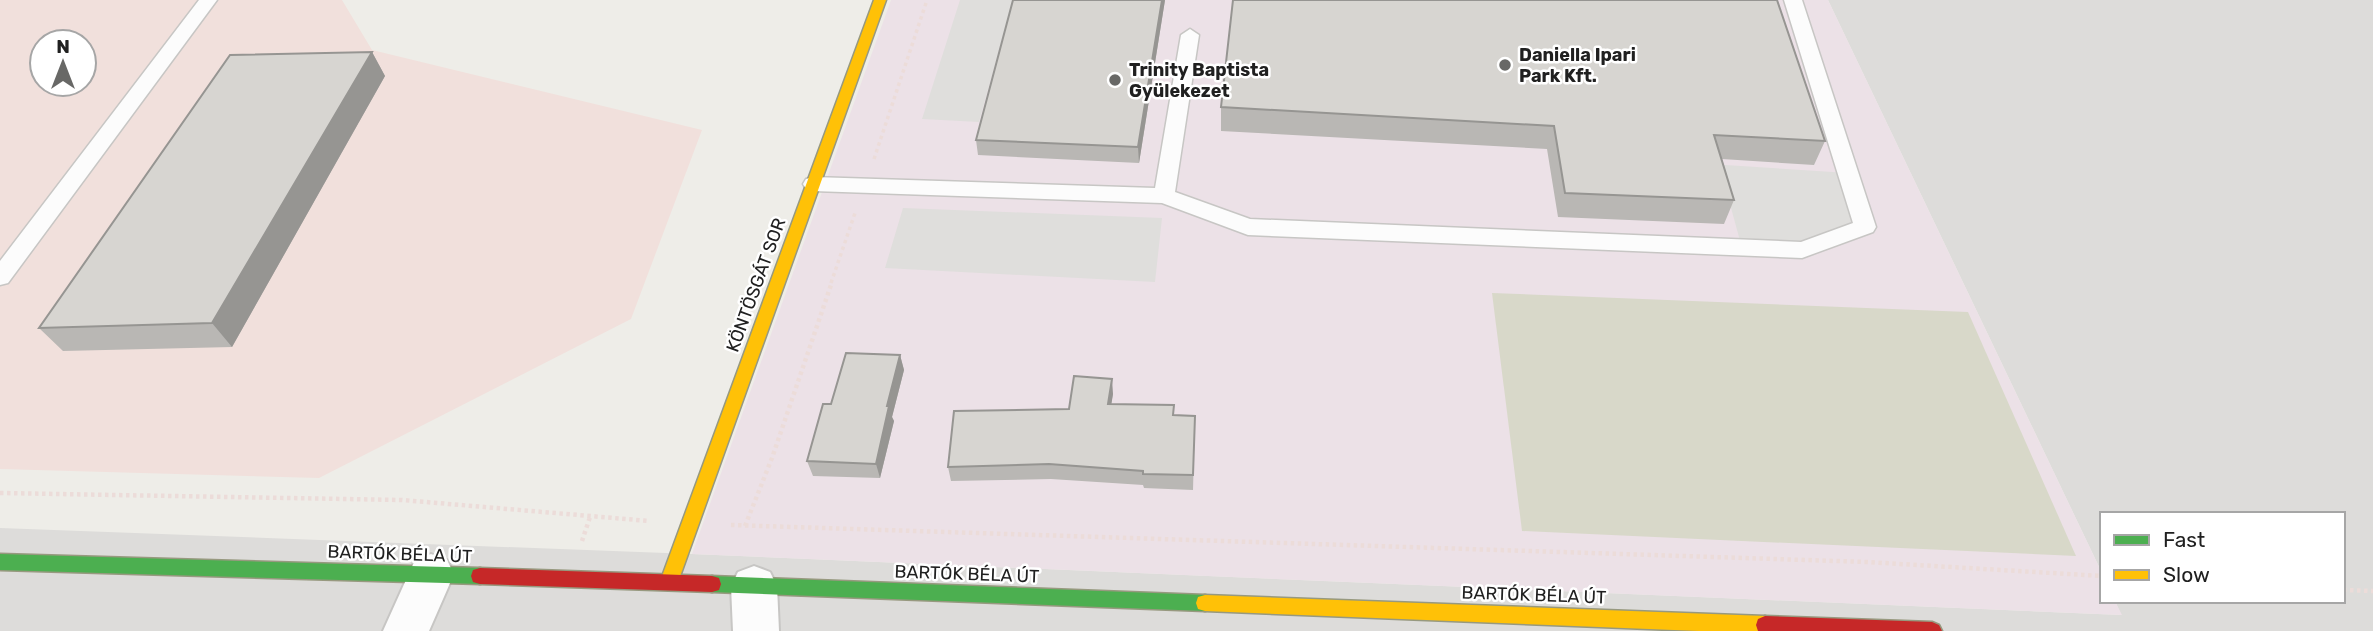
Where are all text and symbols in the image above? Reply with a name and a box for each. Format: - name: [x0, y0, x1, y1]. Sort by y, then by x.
- north arrow: [28, 28, 98, 98]
- text: N: [56, 35, 70, 58]
- place label: Daniella Ipari Park Kft.: [1519, 44, 1636, 87]
- marker: Daniella Ipari Park Kft.: [1497, 57, 1513, 73]
- place label: Trinity Baptista Gyülekezet: [1129, 59, 1269, 102]
- marker: Trinity Baptista Gyülekezet: [1107, 72, 1123, 88]
- street label: KÖNTÖSGÁT SOR: [722, 215, 790, 355]
- legend: [2100, 512, 2345, 603]
- text: Fast: [2163, 527, 2205, 552]
- street label: BARTÓK BÉLA ÚT: [327, 540, 473, 568]
- street label: BARTÓK BÉLA ÚT: [894, 560, 1040, 588]
- text: Slow: [2163, 562, 2210, 587]
- street label: BARTÓK BÉLA ÚT: [1461, 581, 1607, 609]

